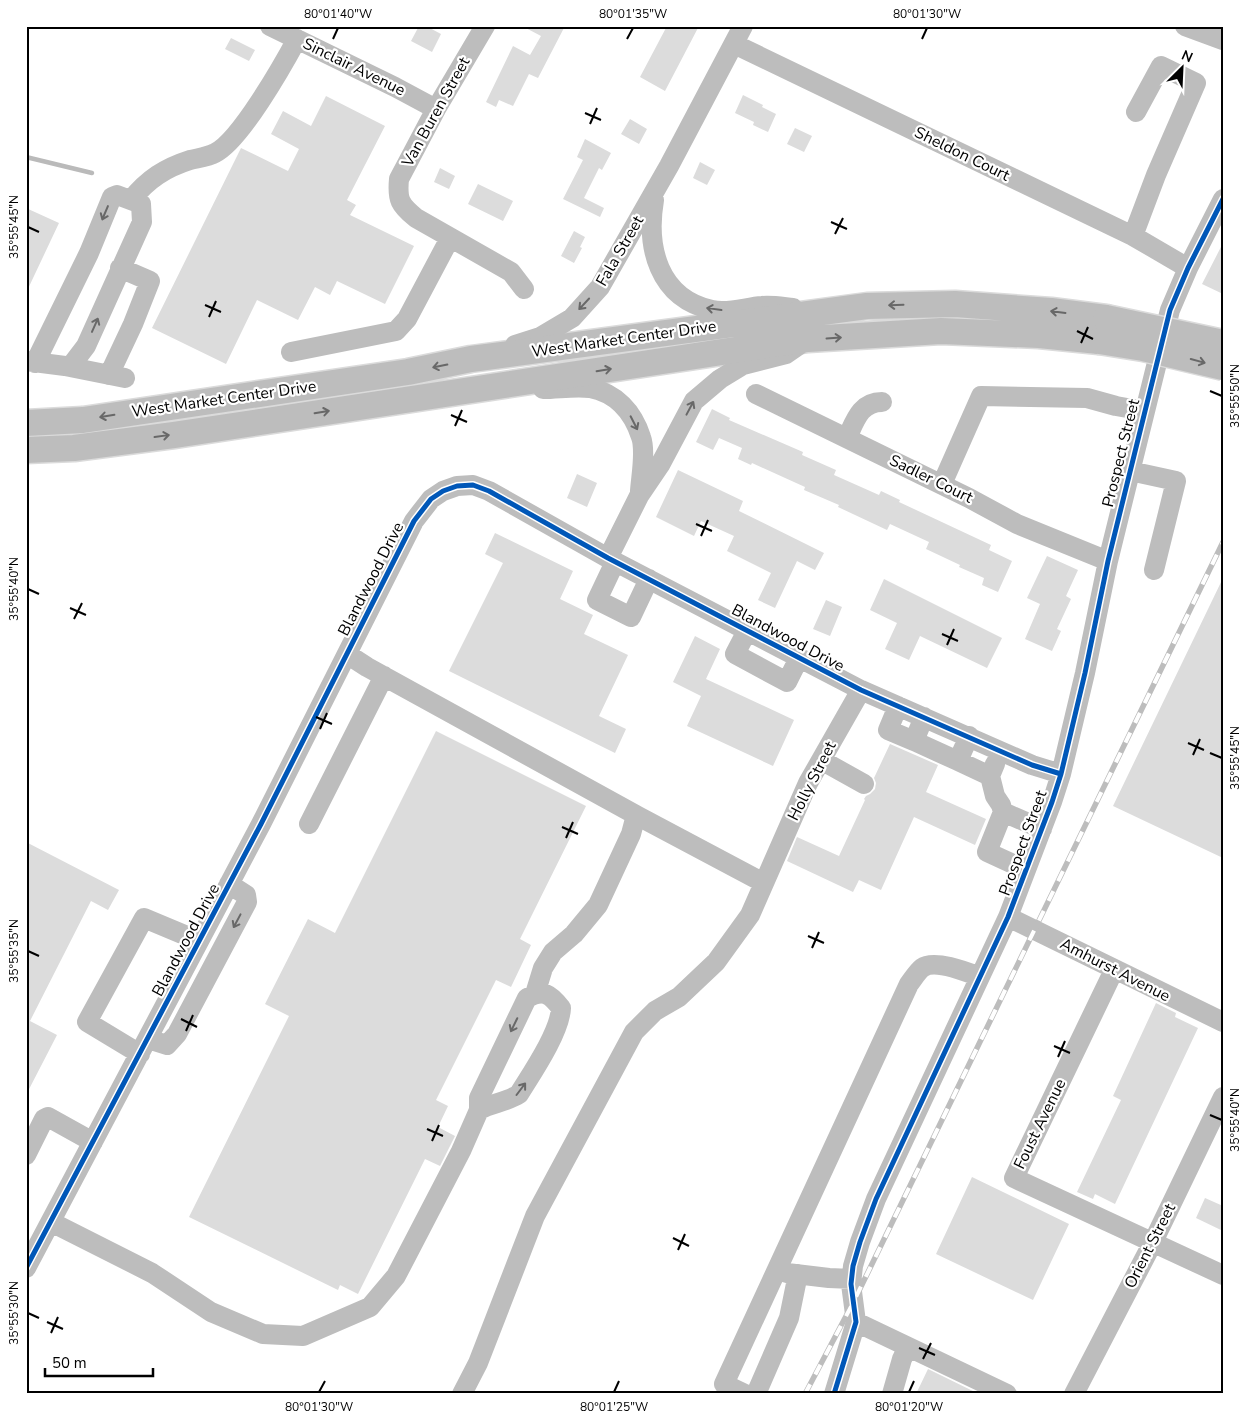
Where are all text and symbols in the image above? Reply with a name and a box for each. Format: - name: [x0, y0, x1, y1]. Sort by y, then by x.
- text: 80°01'40"W: [304, 6, 372, 22]
- text: 80°01'35"W: [599, 6, 667, 22]
- text: 80°01'30"W: [893, 6, 961, 22]
- street label: Sinclair Avenue: [299, 33, 409, 101]
- north arrow: [1156, 42, 1206, 92]
- text: N: [1178, 46, 1196, 67]
- street label: Van Buren Street: [396, 53, 476, 172]
- street label: Sheldon Court: [911, 121, 1014, 187]
- text: 35°55'45"N: [6, 195, 22, 259]
- one-way arrow: [100, 205, 109, 220]
- street label: Fala Street: [591, 211, 649, 290]
- one-way arrow: [578, 298, 590, 311]
- one-way arrow: [888, 300, 904, 310]
- one-way arrow: [707, 304, 723, 314]
- one-way arrow: [1050, 306, 1066, 316]
- street label: West Market Center Drive: [530, 315, 718, 363]
- one-way arrow: [90, 318, 100, 333]
- one-way arrow: [826, 333, 842, 342]
- one-way arrow: [1189, 356, 1205, 366]
- one-way arrow: [433, 361, 449, 371]
- text: 35°55'50"N: [1227, 364, 1243, 428]
- one-way arrow: [596, 365, 612, 375]
- street label: West Market Center Drive: [130, 375, 318, 423]
- street label: Prospect Street: [1097, 396, 1145, 509]
- one-way arrow: [685, 401, 695, 416]
- one-way arrow: [314, 407, 330, 417]
- one-way arrow: [99, 412, 115, 422]
- one-way arrow: [630, 416, 640, 431]
- one-way arrow: [153, 431, 169, 441]
- street label: Sadler Court: [886, 449, 977, 509]
- street label: Blandwood Drive: [333, 518, 409, 640]
- text: 35°55'40"N: [6, 557, 22, 621]
- street label: Blandwood Drive: [728, 599, 848, 677]
- text: 35°55'45"N: [1227, 726, 1243, 790]
- street label: Holly Street: [783, 737, 842, 824]
- street label: Prospect Street: [994, 787, 1052, 899]
- street label: Blandwood Drive: [147, 880, 225, 1000]
- one-way arrow: [232, 913, 242, 928]
- text: 35°55'35"N: [6, 919, 22, 983]
- street label: Amhurst Avenue: [1056, 933, 1174, 1007]
- one-way arrow: [508, 1017, 518, 1032]
- street label: Foust Avenue: [1009, 1075, 1071, 1173]
- one-way arrow: [516, 1082, 526, 1096]
- text: 35°55'40"N: [1227, 1088, 1243, 1152]
- street label: Orient Street: [1119, 1199, 1181, 1292]
- text: 35°55'30"N: [6, 1281, 22, 1345]
- scale bar: [45, 1345, 152, 1377]
- text: 50 m: [52, 1353, 87, 1373]
- text: 80°01'30"W: [285, 1399, 353, 1415]
- text: 80°01'25"W: [580, 1399, 648, 1415]
- text: 80°01'20"W: [875, 1399, 943, 1415]

